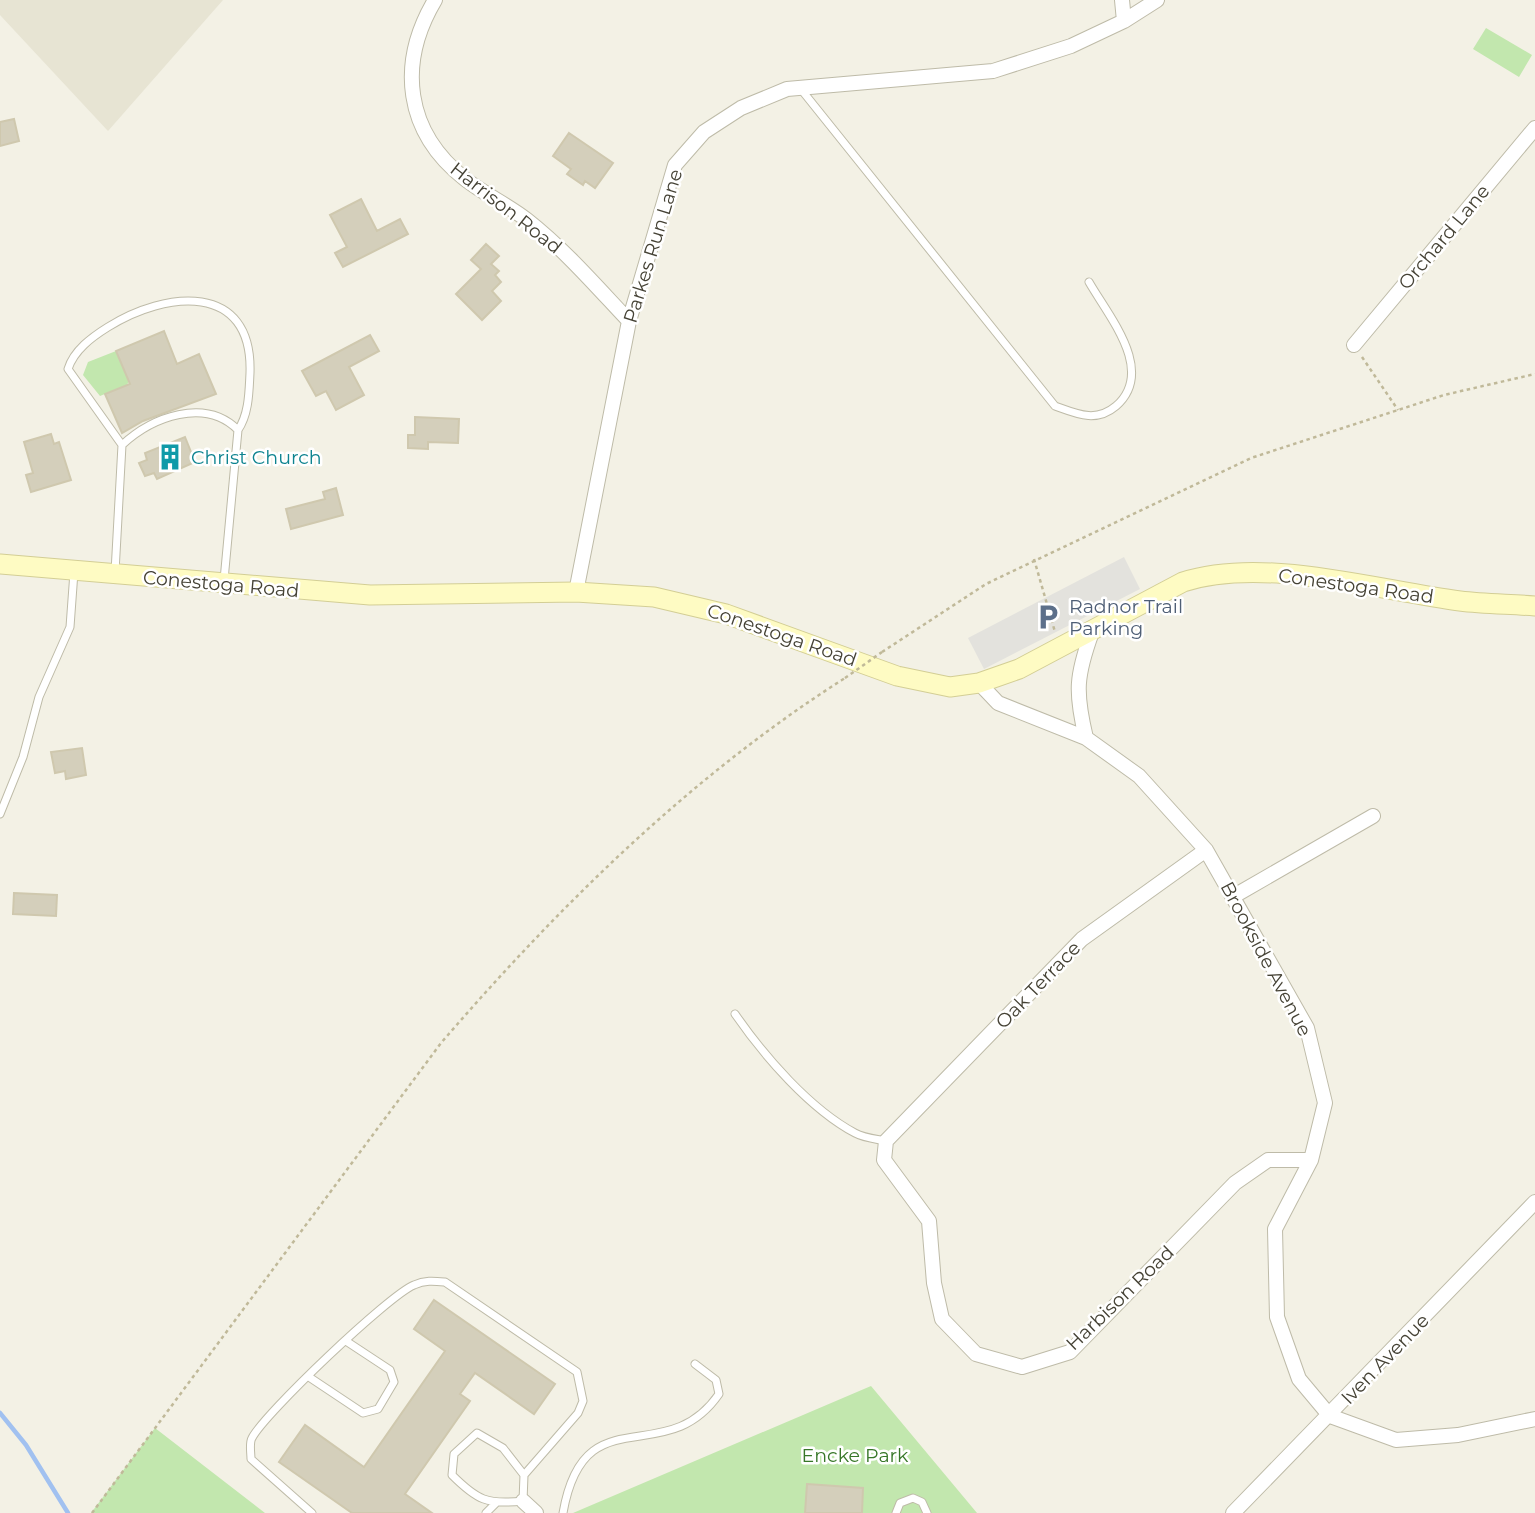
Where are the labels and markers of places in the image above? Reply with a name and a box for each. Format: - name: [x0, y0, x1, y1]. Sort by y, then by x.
- building icon: Christ Church: [155, 442, 185, 472]
- place label: Christ Church: [191, 446, 322, 469]
- place label: Radnor Trail Parking: [1069, 595, 1183, 640]
- parking icon: Radnor Trail Parking: [1033, 602, 1063, 632]

